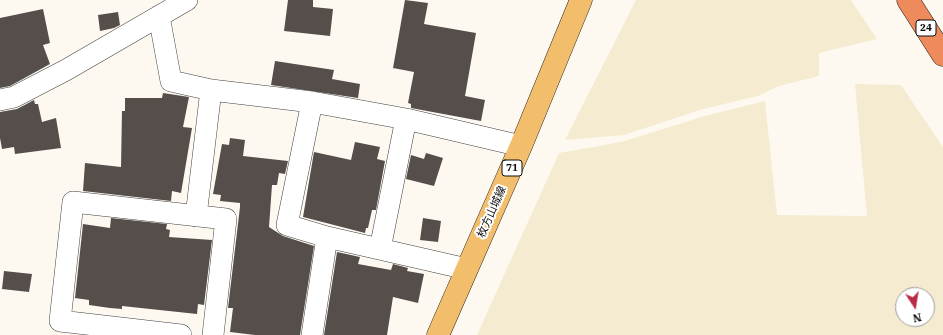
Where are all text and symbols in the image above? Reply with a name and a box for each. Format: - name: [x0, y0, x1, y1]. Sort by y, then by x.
- road number: 24: [916, 20, 936, 36]
- road number: 71: [502, 160, 522, 176]
- street label: 枚方山城線: [475, 184, 509, 240]
- north arrow: [895, 287, 935, 327]
- text: N: [912, 310, 923, 326]

